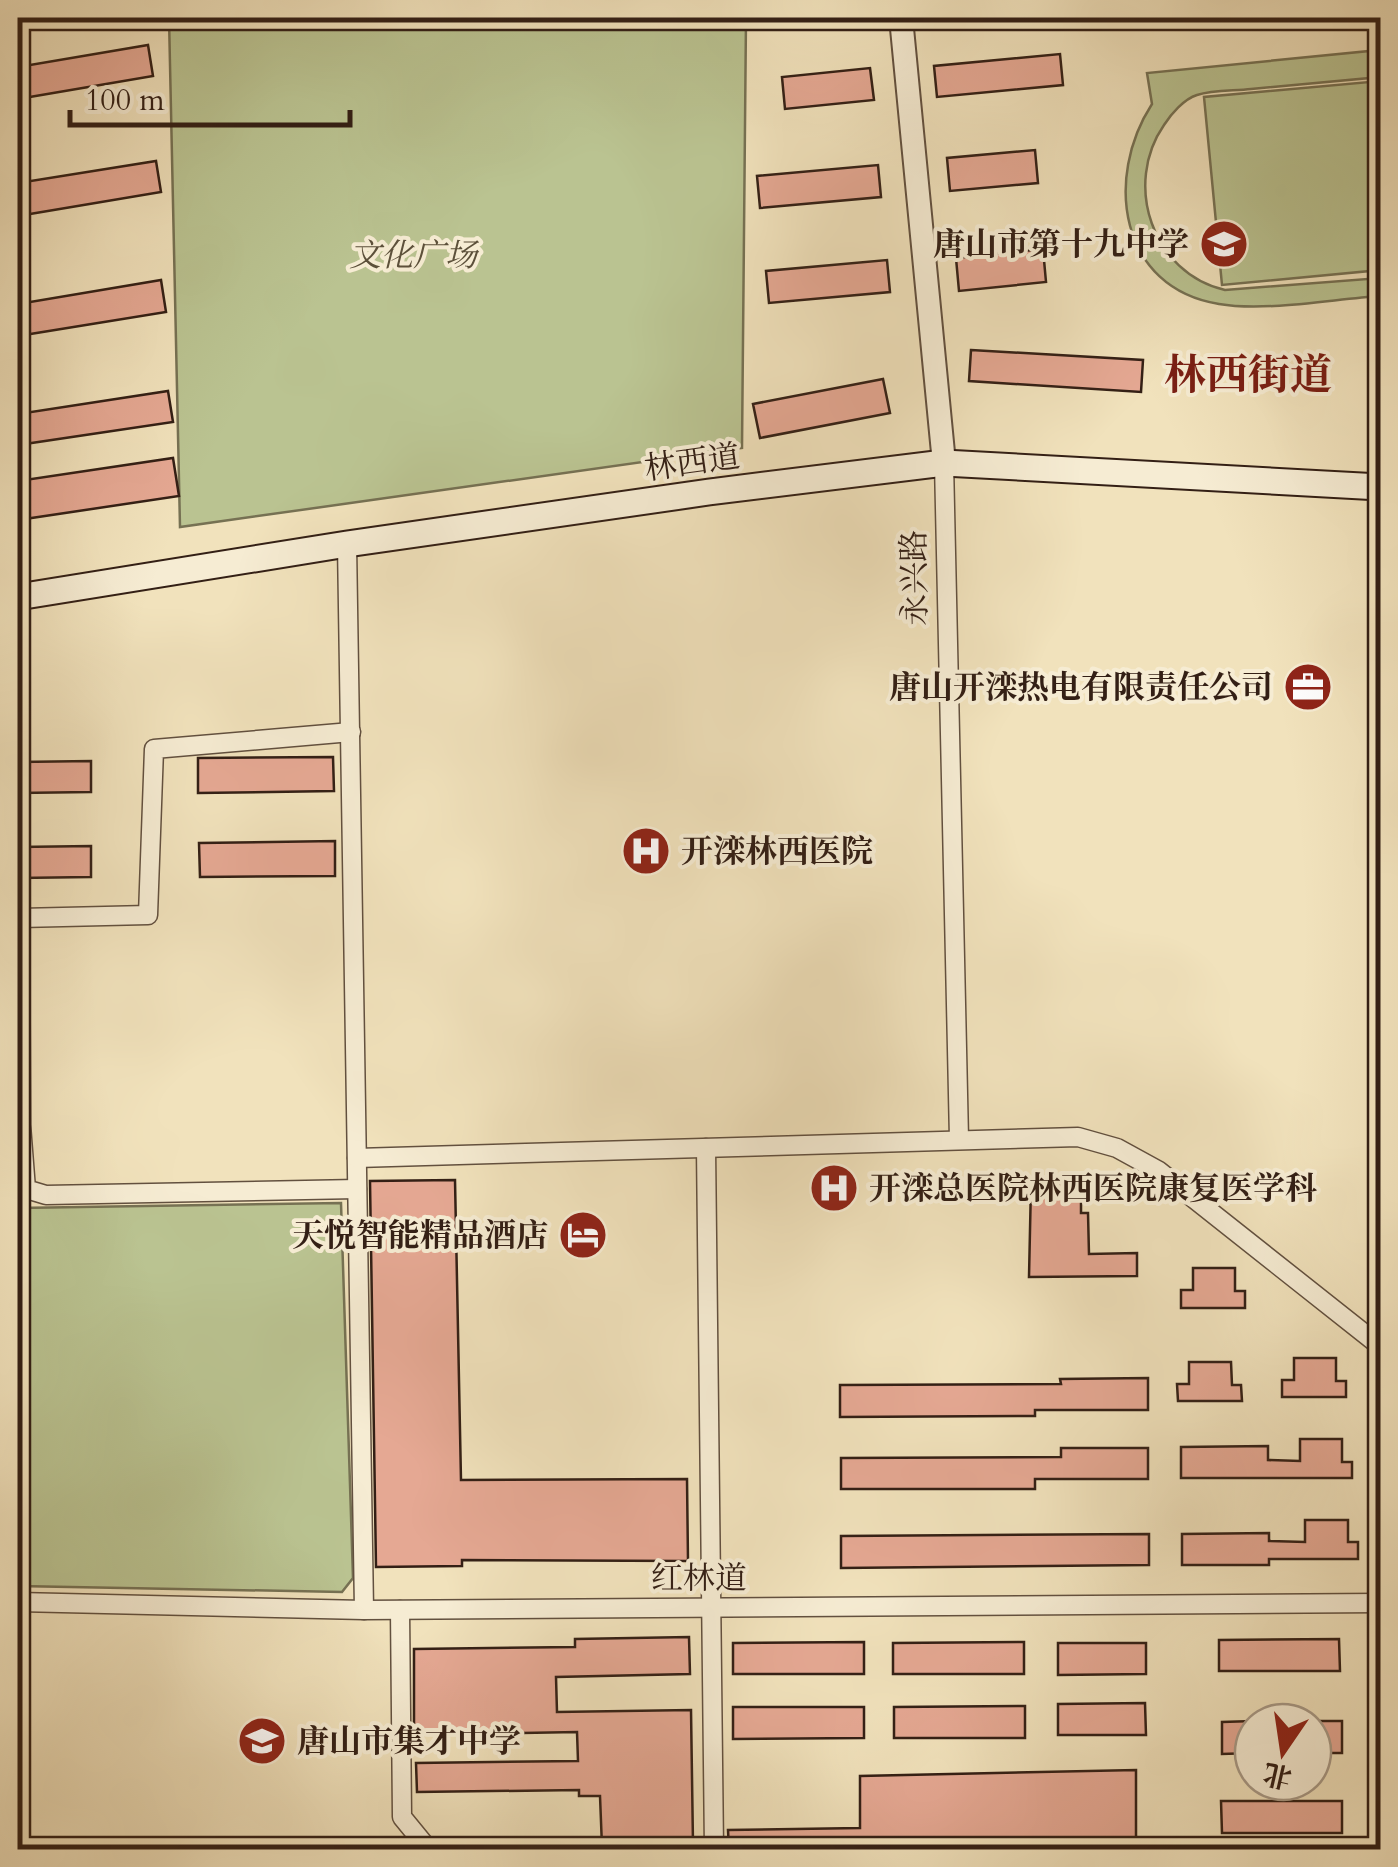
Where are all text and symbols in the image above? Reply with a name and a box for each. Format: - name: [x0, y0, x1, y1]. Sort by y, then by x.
- scale bar: [70, 65, 350, 127]
- text: 100 m: [85, 80, 165, 121]
- school or university icon: 唐山市第十九中学: [1198, 218, 1250, 270]
- place label: 唐山市第十九中学: [933, 223, 1189, 267]
- park label: 文化广场: [349, 234, 480, 278]
- district label: 林西街道: [1164, 347, 1332, 404]
- street label: 林西道: [642, 435, 743, 491]
- street label: 永兴路: [892, 530, 938, 626]
- office icon: 唐山开滦热电有限责任公司: [1282, 661, 1334, 713]
- place label: 唐山开滦热电有限责任公司: [889, 666, 1273, 710]
- hospital icon: 开滦林西医院: [620, 825, 672, 877]
- place label: 开滦林西医院: [681, 830, 873, 874]
- hospital icon: 开滦总医院林西医院康复医学科: [808, 1162, 860, 1214]
- place label: 开滦总医院林西医院康复医学科: [869, 1167, 1317, 1211]
- hotel icon: 天悦智能精品酒店: [557, 1209, 609, 1261]
- place label: 天悦智能精品酒店: [292, 1214, 548, 1258]
- street label: 红林道: [651, 1557, 747, 1601]
- north arrow: [1233, 1702, 1333, 1802]
- school or university icon: 唐山市集才中学: [236, 1715, 288, 1767]
- place label: 唐山市集才中学: [297, 1720, 521, 1764]
- text: 北: [1260, 1754, 1296, 1797]

